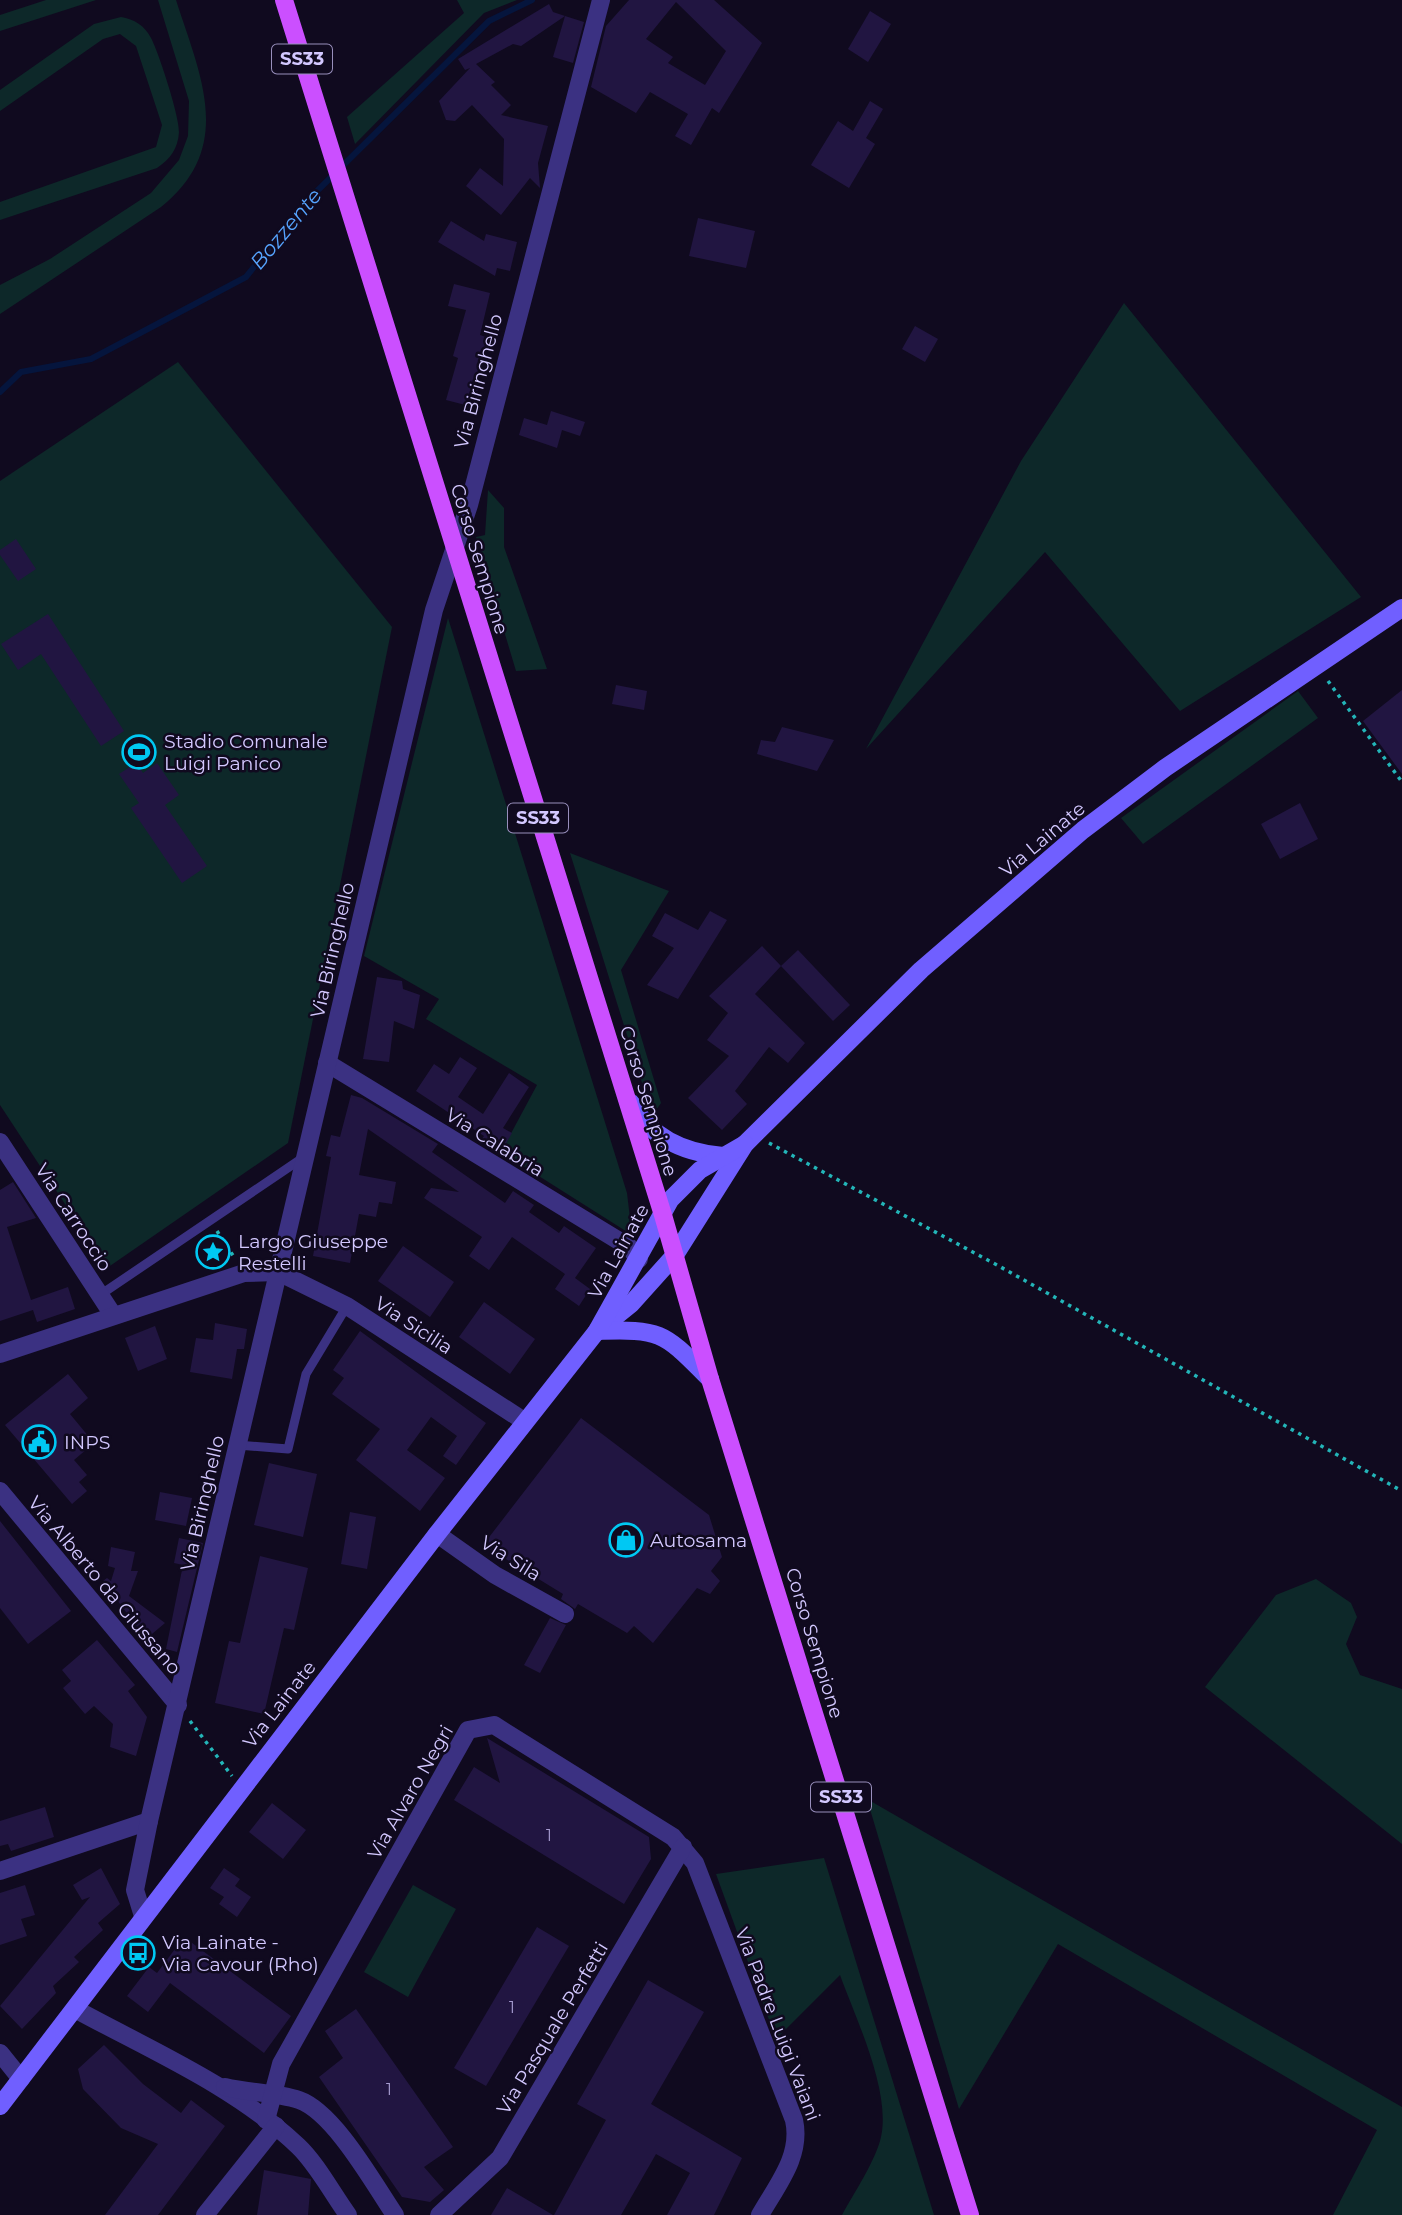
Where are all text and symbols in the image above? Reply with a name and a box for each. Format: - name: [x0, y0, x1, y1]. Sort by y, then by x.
- road number: SS33: [272, 44, 332, 74]
- water label: Bozzente: [245, 183, 327, 274]
- street label: Via Biringhello: [449, 311, 508, 451]
- street label: Corso Sempione: [446, 481, 513, 637]
- place label: Stadio Comunale Luigi Panico: [164, 730, 328, 775]
- sports icon: Stadio Comunale Luigi Panico: [120, 733, 158, 771]
- street label: Via Lainate: [995, 797, 1090, 882]
- road number: SS33: [508, 804, 568, 832]
- street label: Via Biringhello: [306, 880, 359, 1020]
- street label: Corso Sempione: [615, 1023, 682, 1179]
- street label: Via Calabria: [441, 1103, 548, 1182]
- street label: Via Carroccio: [30, 1159, 117, 1275]
- street label: Via Lainate: [583, 1200, 654, 1303]
- place label: Largo Giuseppe Restelli: [238, 1230, 388, 1275]
- place icon: Largo Giuseppe Restelli: [194, 1233, 232, 1271]
- street label: Via Sicilia: [371, 1292, 457, 1359]
- public building icon: INPS: [20, 1423, 58, 1461]
- place label: INPS: [64, 1431, 111, 1454]
- street label: Via Biringhello: [176, 1433, 229, 1573]
- street label: Via Alberto da Giussano: [23, 1492, 186, 1679]
- shop icon: Autosama: [607, 1521, 645, 1559]
- place label: Autosama: [650, 1529, 747, 1552]
- street label: Via Sila: [476, 1531, 545, 1586]
- street label: Corso Sempione: [781, 1565, 848, 1721]
- street label: Via Lainate: [238, 1656, 321, 1753]
- street label: Via Alvaro Negri: [363, 1721, 458, 1863]
- road number: SS33: [811, 1782, 871, 1812]
- house number: 1: [546, 1826, 552, 1845]
- street label: Via Padre Luigi Vaiani: [730, 1924, 825, 2124]
- place label: Via Lainate - Via Cavour (Rho): [162, 1931, 319, 1976]
- bus stop icon: Via Lainate - Via Cavour (Rho): [119, 1934, 157, 1972]
- street label: Via Pasquale Perfetti: [492, 1938, 613, 2119]
- house number: 1: [509, 1998, 515, 2017]
- house number: 1: [386, 2080, 392, 2099]

